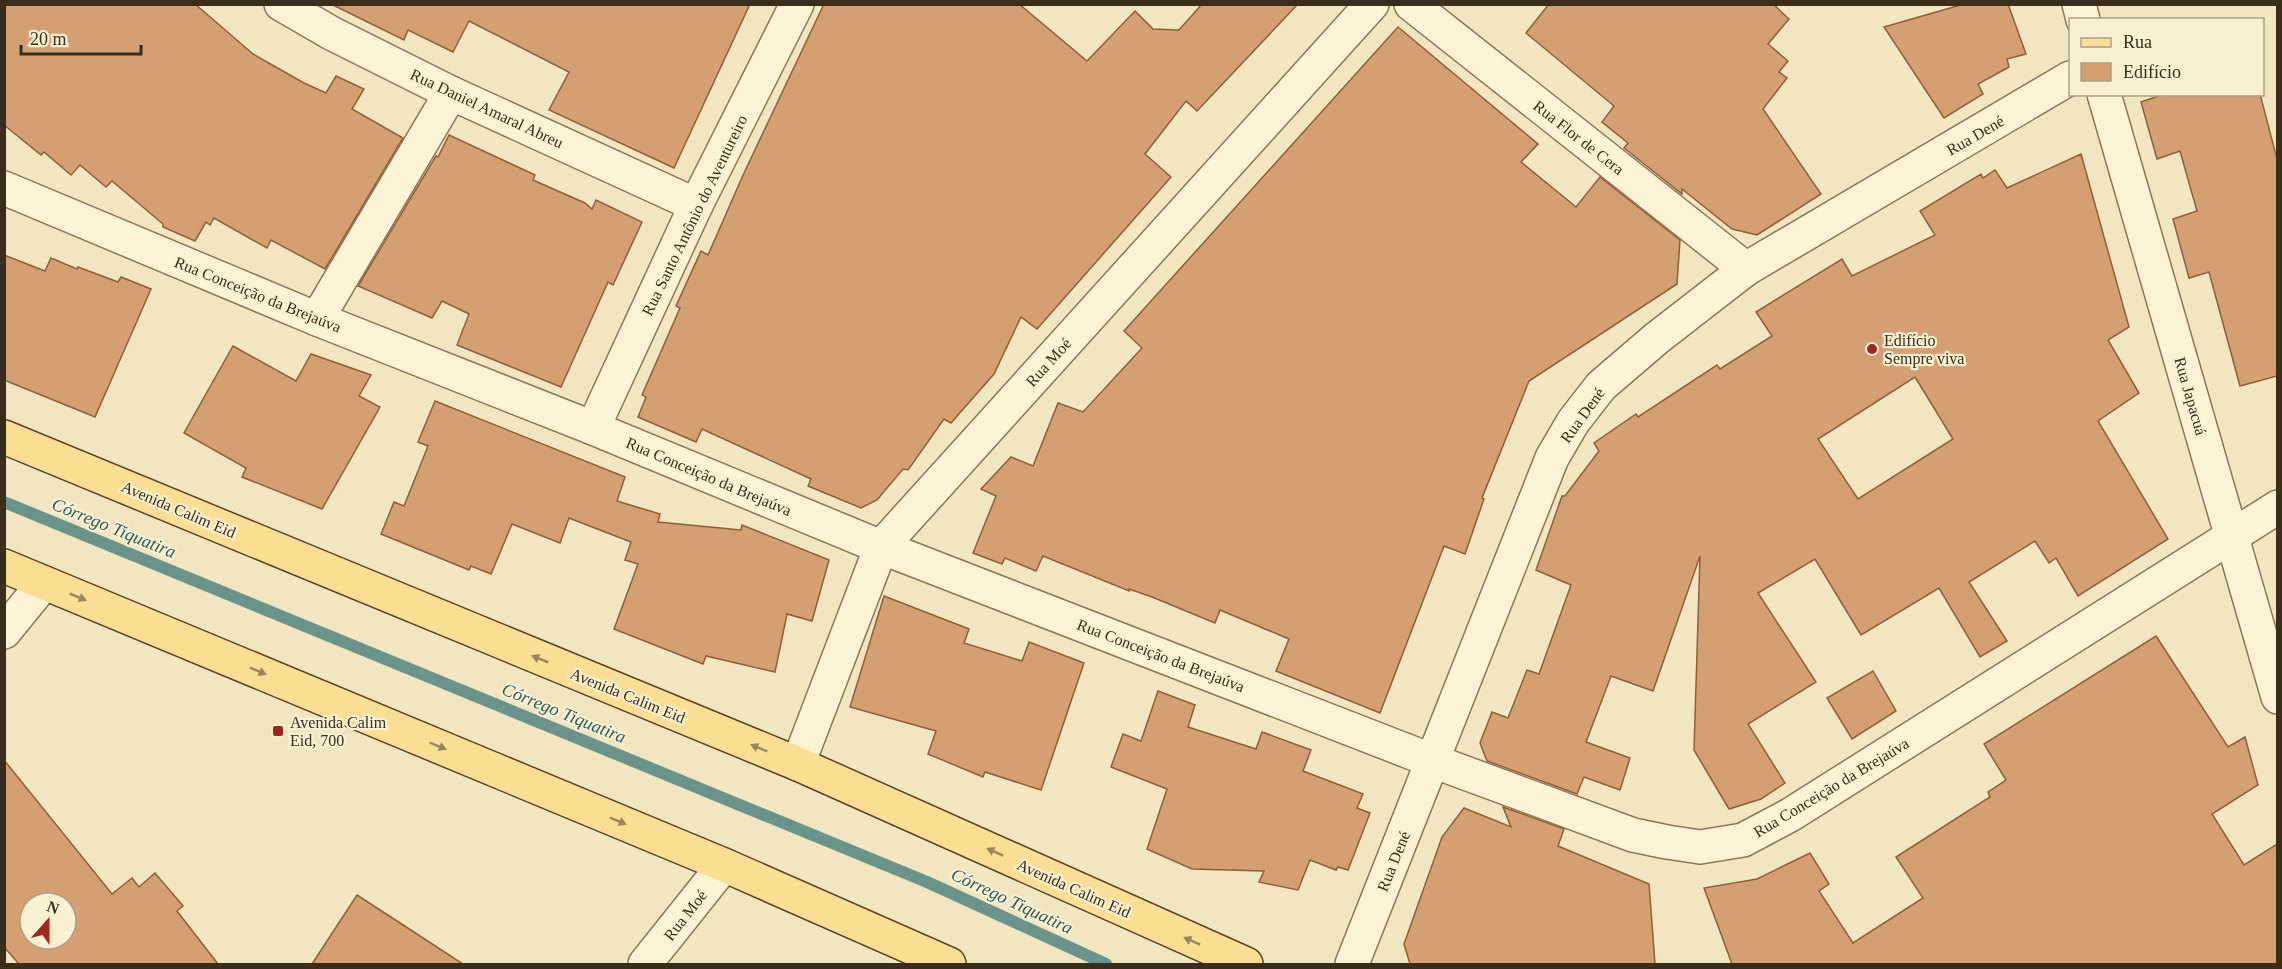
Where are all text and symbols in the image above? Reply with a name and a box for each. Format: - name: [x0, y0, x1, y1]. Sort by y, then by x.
- scale bar: [21, 18, 141, 56]
- legend: [2069, 18, 2264, 96]
- text: 20 m: [30, 29, 67, 49]
- text: Rua: [2123, 32, 2152, 52]
- text: Edifício: [2123, 62, 2181, 82]
- street label: Rua Daniel Amaral Abreu: [408, 66, 566, 151]
- street label: Rua Flor de Cera: [1530, 97, 1627, 178]
- street label: Rua Santo Antônio do Aventureiro: [638, 112, 751, 318]
- street label: Rua Dené: [1943, 112, 2007, 159]
- street label: Rua Conceição da Brejaúva: [172, 253, 344, 337]
- place label: Edifício Sempre viva: [1884, 332, 1964, 368]
- street label: Rua Moé: [1022, 335, 1074, 390]
- marker: Edifício Sempre viva: [1865, 342, 1879, 356]
- street label: Rua Japacuá: [2170, 355, 2210, 437]
- street label: Rua Dené: [1557, 385, 1608, 446]
- street label: Rua Conceição da Brejaúva: [623, 434, 794, 520]
- street label: Avenida Calim Eid: [119, 478, 238, 541]
- water label: Córrego Tiquatira: [49, 494, 179, 562]
- one-way arrow: [69, 593, 87, 602]
- street label: Rua Conceição da Brejaúva: [1074, 616, 1247, 696]
- one-way arrow: [530, 654, 548, 664]
- street label: Avenida Calim Eid: [568, 665, 688, 726]
- one-way arrow: [250, 666, 268, 676]
- water label: Córrego Tiquatira: [499, 679, 629, 747]
- place label: Avenida Calim Eid, 700: [290, 714, 387, 749]
- marker: Avenida Calim Eid, 700: [271, 724, 285, 738]
- street label: Rua Conceição da Brejaúva: [1751, 734, 1913, 841]
- one-way arrow: [430, 741, 448, 751]
- one-way arrow: [750, 743, 768, 752]
- one-way arrow: [610, 816, 628, 826]
- street label: Rua Dené: [1374, 829, 1413, 894]
- one-way arrow: [987, 848, 1004, 857]
- street label: Avenida Calim Eid: [1014, 856, 1133, 921]
- water label: Córrego Tiquatira: [948, 864, 1076, 938]
- street label: Rua Moé: [661, 887, 710, 944]
- north arrow: [18, 891, 78, 951]
- text: N: [45, 897, 62, 918]
- one-way arrow: [1184, 936, 1201, 945]

